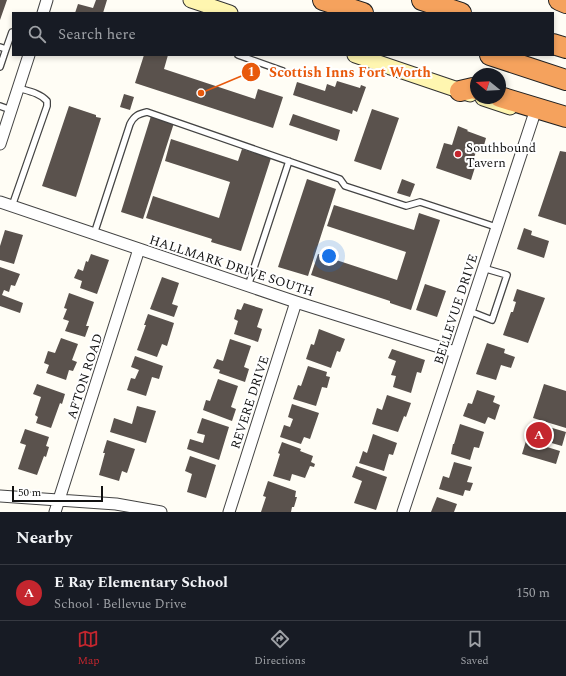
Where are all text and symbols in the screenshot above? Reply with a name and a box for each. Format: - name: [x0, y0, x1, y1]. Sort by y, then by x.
- search box: [12, 12, 554, 56]
- icon: search: [26, 23, 48, 45]
- text: Search here: [58, 23, 136, 46]
- callout: Scottish Inns Fort Worth: [241, 59, 439, 85]
- text: Scottish Inns Fort Worth: [269, 62, 431, 83]
- text: 1: [248, 63, 254, 82]
- north arrow: [470, 68, 506, 104]
- place label: Southbound Tavern: [466, 138, 536, 173]
- marker: Southbound Tavern: [453, 149, 463, 159]
- street label: HALLMARK DRIVE SOUTH: [147, 230, 317, 302]
- your location: [319, 246, 339, 266]
- street label: BELLEVUE DRIVE: [429, 251, 483, 367]
- street label: AFTON ROAD: [62, 331, 108, 422]
- street label: REVERE DRIVE: [225, 353, 274, 452]
- pin: A: [526, 420, 552, 450]
- scale bar: [12, 484, 103, 503]
- text: 50 m: [18, 484, 41, 501]
- text: Nearby: [16, 525, 72, 551]
- text: E Ray Elementary School: [54, 571, 228, 594]
- text: A: [24, 583, 34, 603]
- text: 150 m: [516, 583, 550, 603]
- text: School · Bellevue Drive: [54, 594, 186, 614]
- tab: Map: [77, 628, 100, 669]
- tab: Directions: [254, 628, 306, 669]
- tab: Saved: [460, 628, 489, 669]

